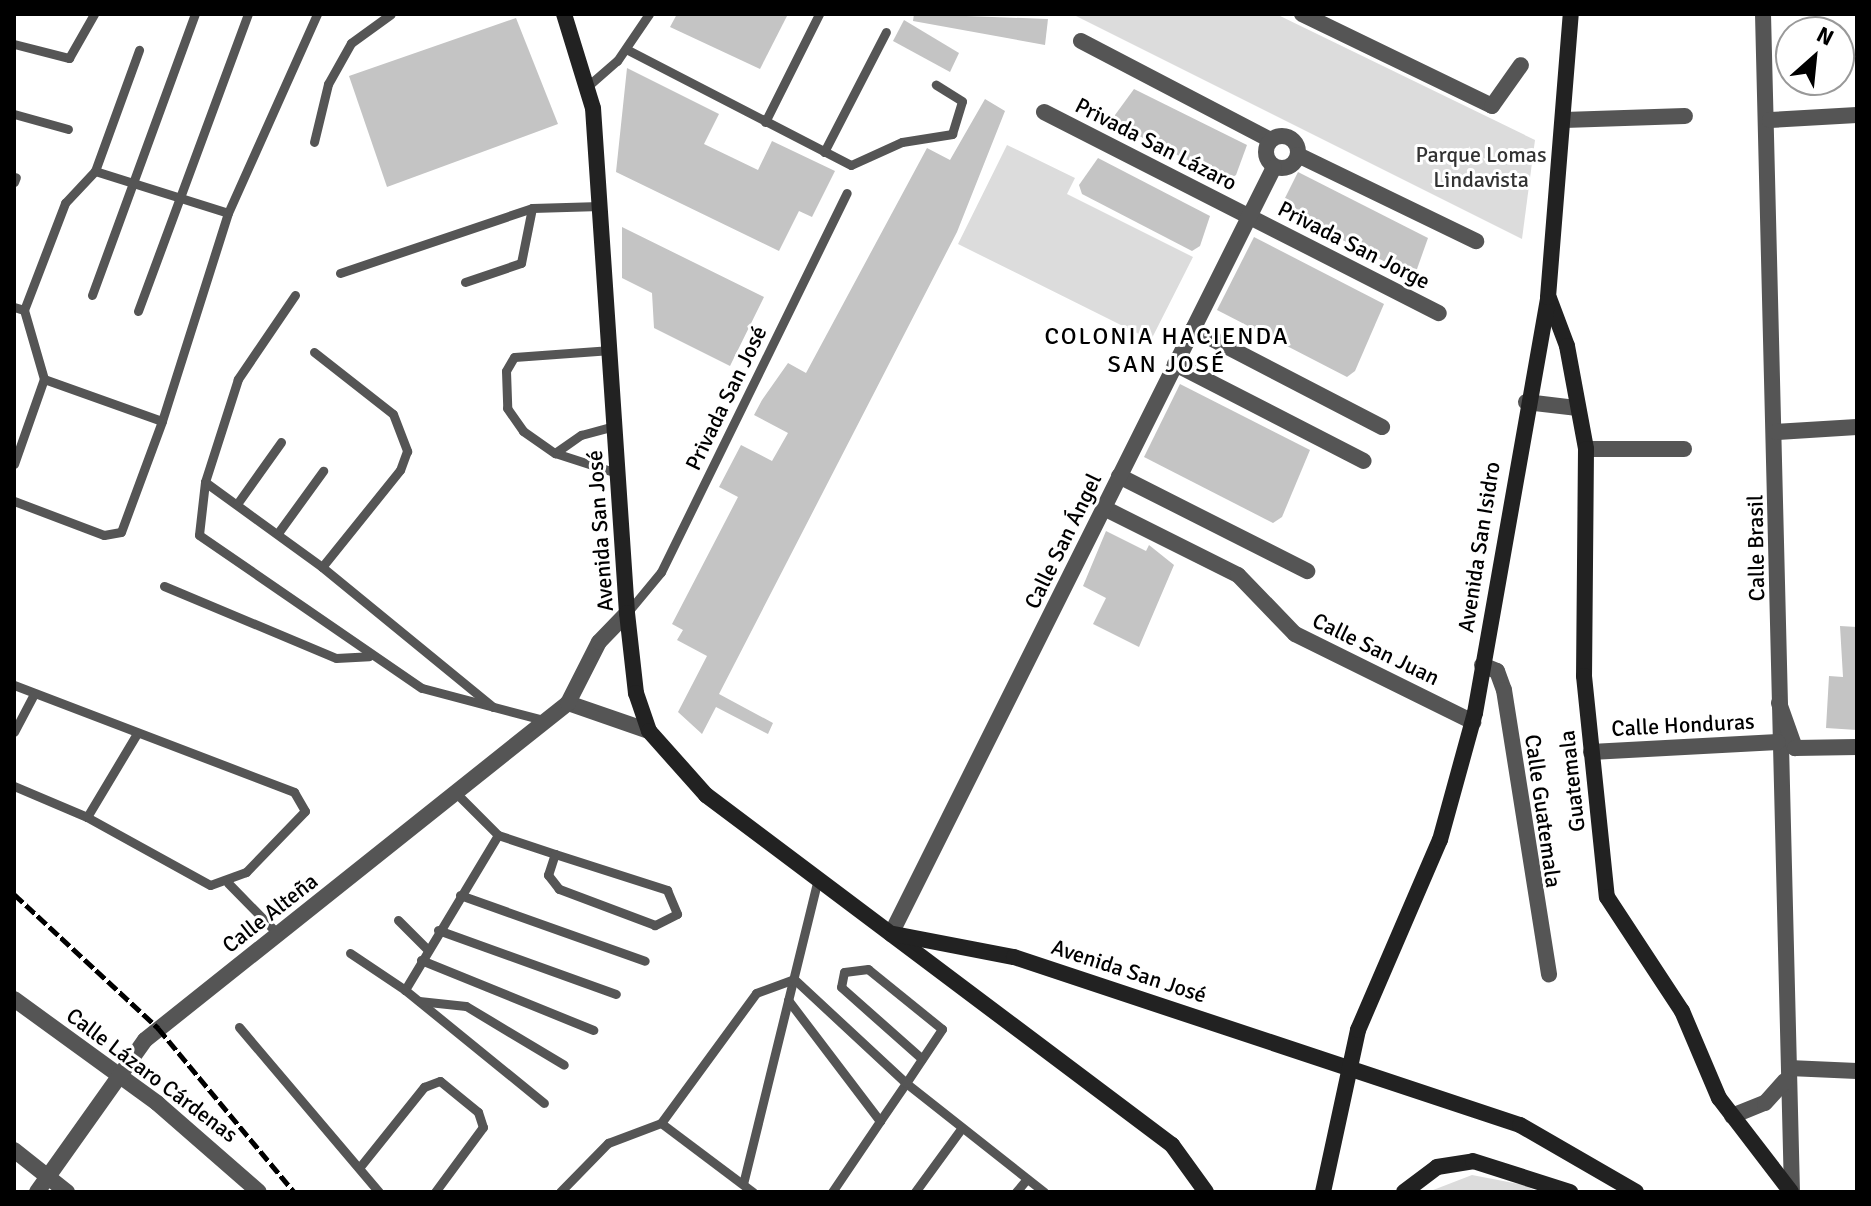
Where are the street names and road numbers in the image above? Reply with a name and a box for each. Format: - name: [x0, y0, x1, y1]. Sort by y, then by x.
- street label: Privada San Lázaro: [1071, 92, 1241, 196]
- street label: Privada San Jorge: [1274, 195, 1434, 295]
- street label: Privada San José: [680, 322, 772, 474]
- street label: Avenida San José: [581, 449, 619, 613]
- street label: Avenida San Isidro: [1452, 460, 1506, 634]
- street label: Calle San Ángel: [1019, 469, 1107, 613]
- street label: Calle Brasil: [1742, 494, 1770, 602]
- street label: Calle San Juan: [1308, 607, 1444, 691]
- street label: Calle Honduras: [1611, 708, 1755, 742]
- street label: Guatemala: [1554, 729, 1590, 833]
- street label: Calle Guatemala: [1519, 733, 1567, 889]
- street label: Calle Alteña: [217, 868, 323, 958]
- street label: Avenida San José: [1048, 933, 1210, 1009]
- street label: Calle Lázaro Cárdenas: [61, 1002, 243, 1148]

